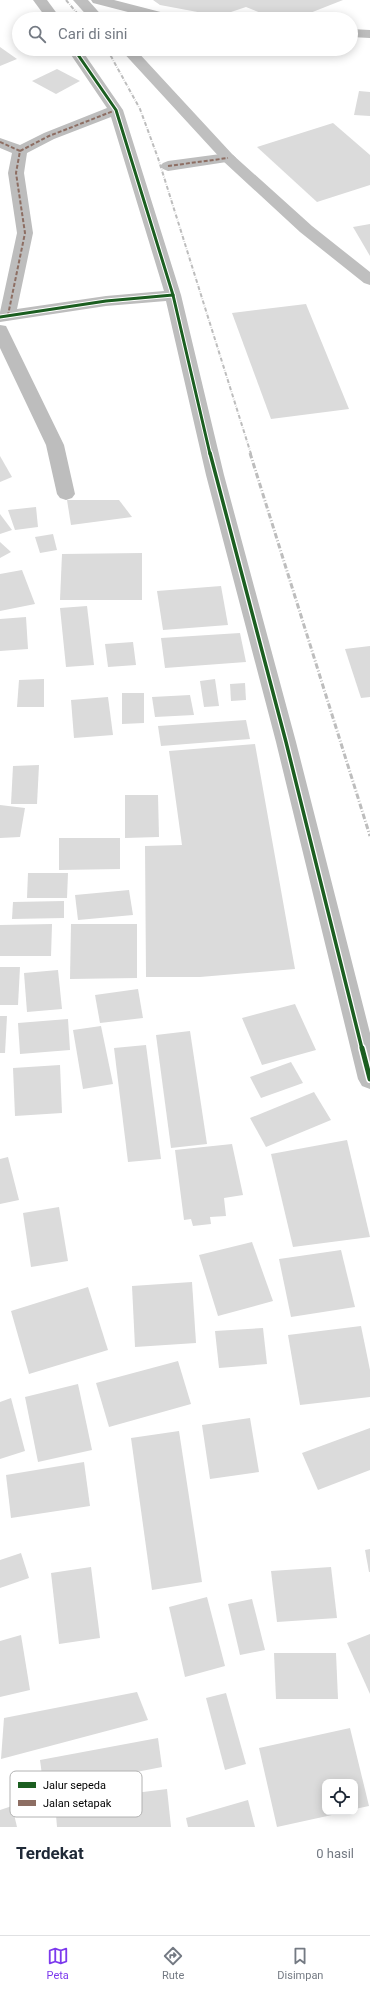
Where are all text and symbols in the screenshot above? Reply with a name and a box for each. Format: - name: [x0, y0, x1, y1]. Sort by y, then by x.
- search box: [12, 12, 358, 56]
- icon: search: [26, 23, 48, 45]
- text: Cari di sini: [58, 25, 128, 43]
- legend: [10, 1771, 142, 1817]
- text: Jalur sepeda: [43, 1779, 106, 1792]
- map controls: [322, 1779, 358, 1815]
- button: locate: [322, 1779, 358, 1815]
- text: Jalan setapak: [43, 1797, 112, 1810]
- text: Terdekat: [16, 1843, 84, 1863]
- text: 0 hasil: [316, 1846, 354, 1861]
- tab: Peta: [47, 1945, 69, 1982]
- tab: Rute: [162, 1945, 184, 1982]
- tab: Disimpan: [277, 1945, 323, 1982]

